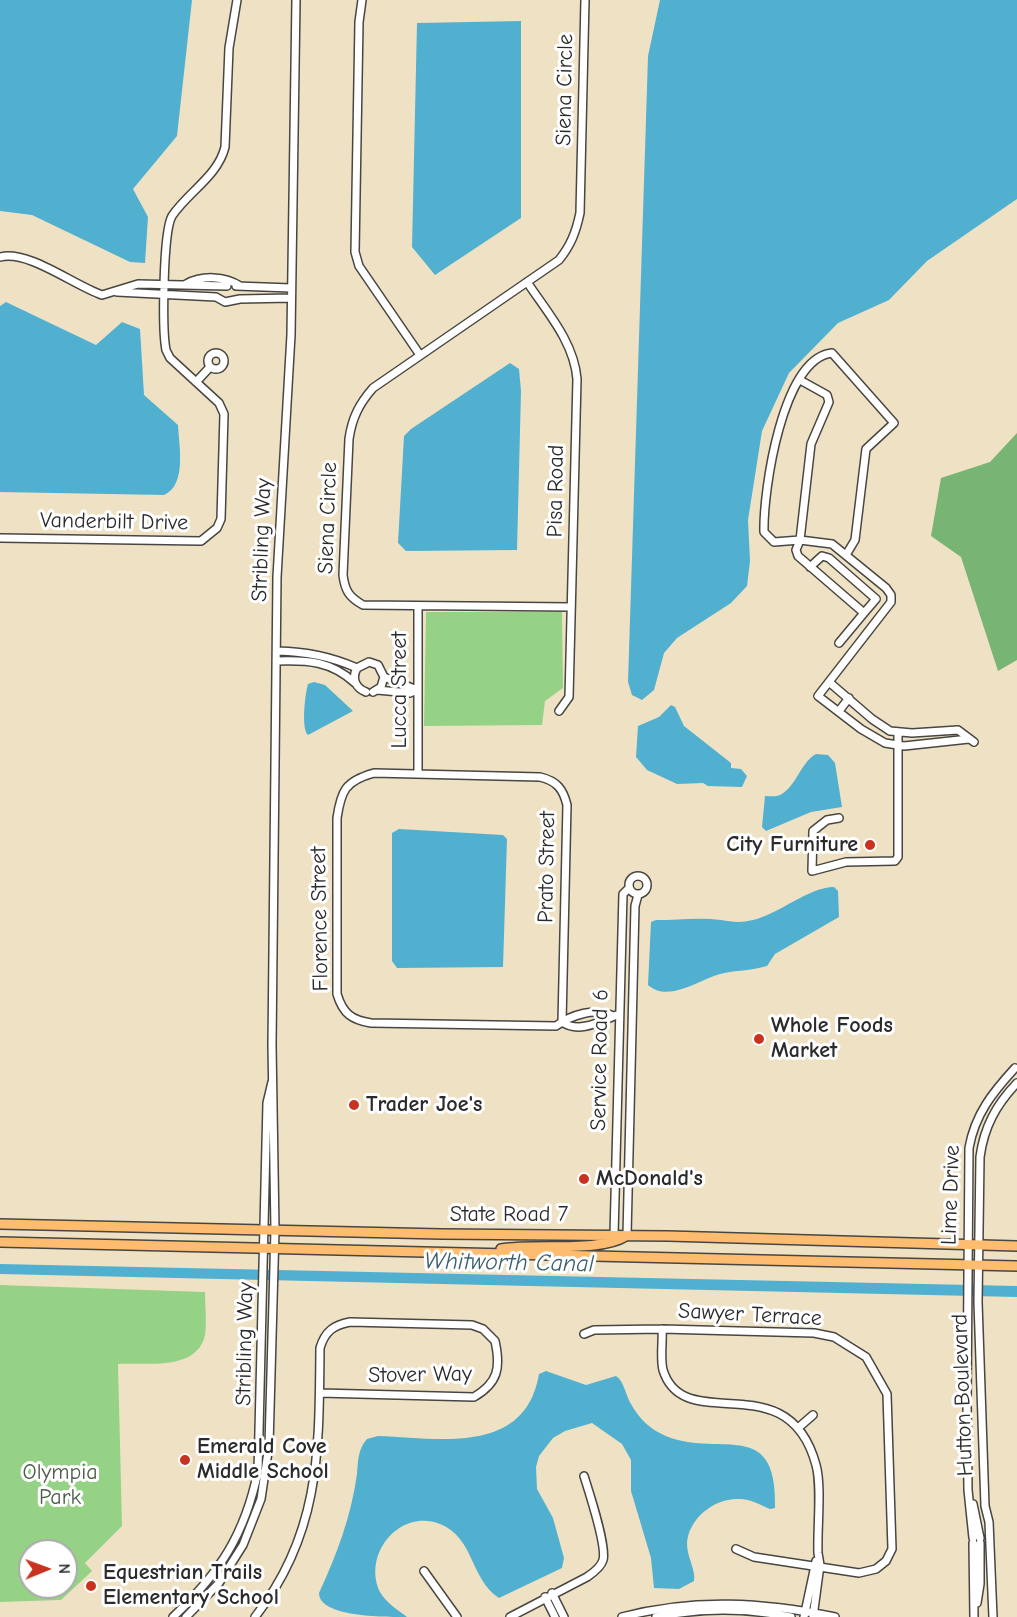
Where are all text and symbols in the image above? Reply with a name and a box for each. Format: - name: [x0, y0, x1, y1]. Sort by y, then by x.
- street label: Siena Circle: [551, 34, 579, 146]
- street label: Pisa Road: [542, 444, 570, 538]
- street label: Siena Circle: [313, 462, 343, 574]
- street label: Stribling Way: [247, 478, 277, 602]
- street label: Vanderbilt Drive: [40, 508, 188, 536]
- street label: Lucca Street: [387, 632, 413, 748]
- street label: Prato Street: [533, 811, 561, 923]
- place label: City Furniture: [726, 832, 858, 858]
- marker: City Furniture: [863, 838, 877, 852]
- street label: Florence Street: [306, 846, 334, 992]
- street label: Service Road 6: [586, 989, 614, 1131]
- place label: Whole Foods Market: [771, 1013, 893, 1064]
- marker: Whole Foods Market: [752, 1032, 766, 1046]
- place label: Trader Joe's: [366, 1092, 482, 1118]
- marker: Trader Joe's: [347, 1098, 361, 1112]
- street label: Lime Drive: [936, 1145, 966, 1245]
- place label: McDonald's: [596, 1166, 703, 1192]
- marker: McDonald's: [577, 1172, 591, 1186]
- street label: State Road 7: [450, 1202, 568, 1228]
- water label: Whitworth Canal: [424, 1247, 594, 1279]
- street label: Stribling Way: [231, 1282, 259, 1406]
- street label: Sawyer Terrace: [677, 1298, 823, 1332]
- street label: Hutton Boulevard: [947, 1313, 979, 1477]
- street label: Stover Way: [368, 1361, 472, 1389]
- place label: Emerald Cove Middle School: [197, 1434, 329, 1486]
- marker: Emerald Cove Middle School: [178, 1453, 192, 1467]
- park label: Olympia Park: [22, 1460, 98, 1512]
- north arrow: [18, 1539, 78, 1599]
- place label: Equestrian Trails Elementary School: [103, 1560, 279, 1612]
- text: N: [55, 1563, 73, 1574]
- marker: Equestrian Trails Elementary School: [84, 1579, 98, 1593]

